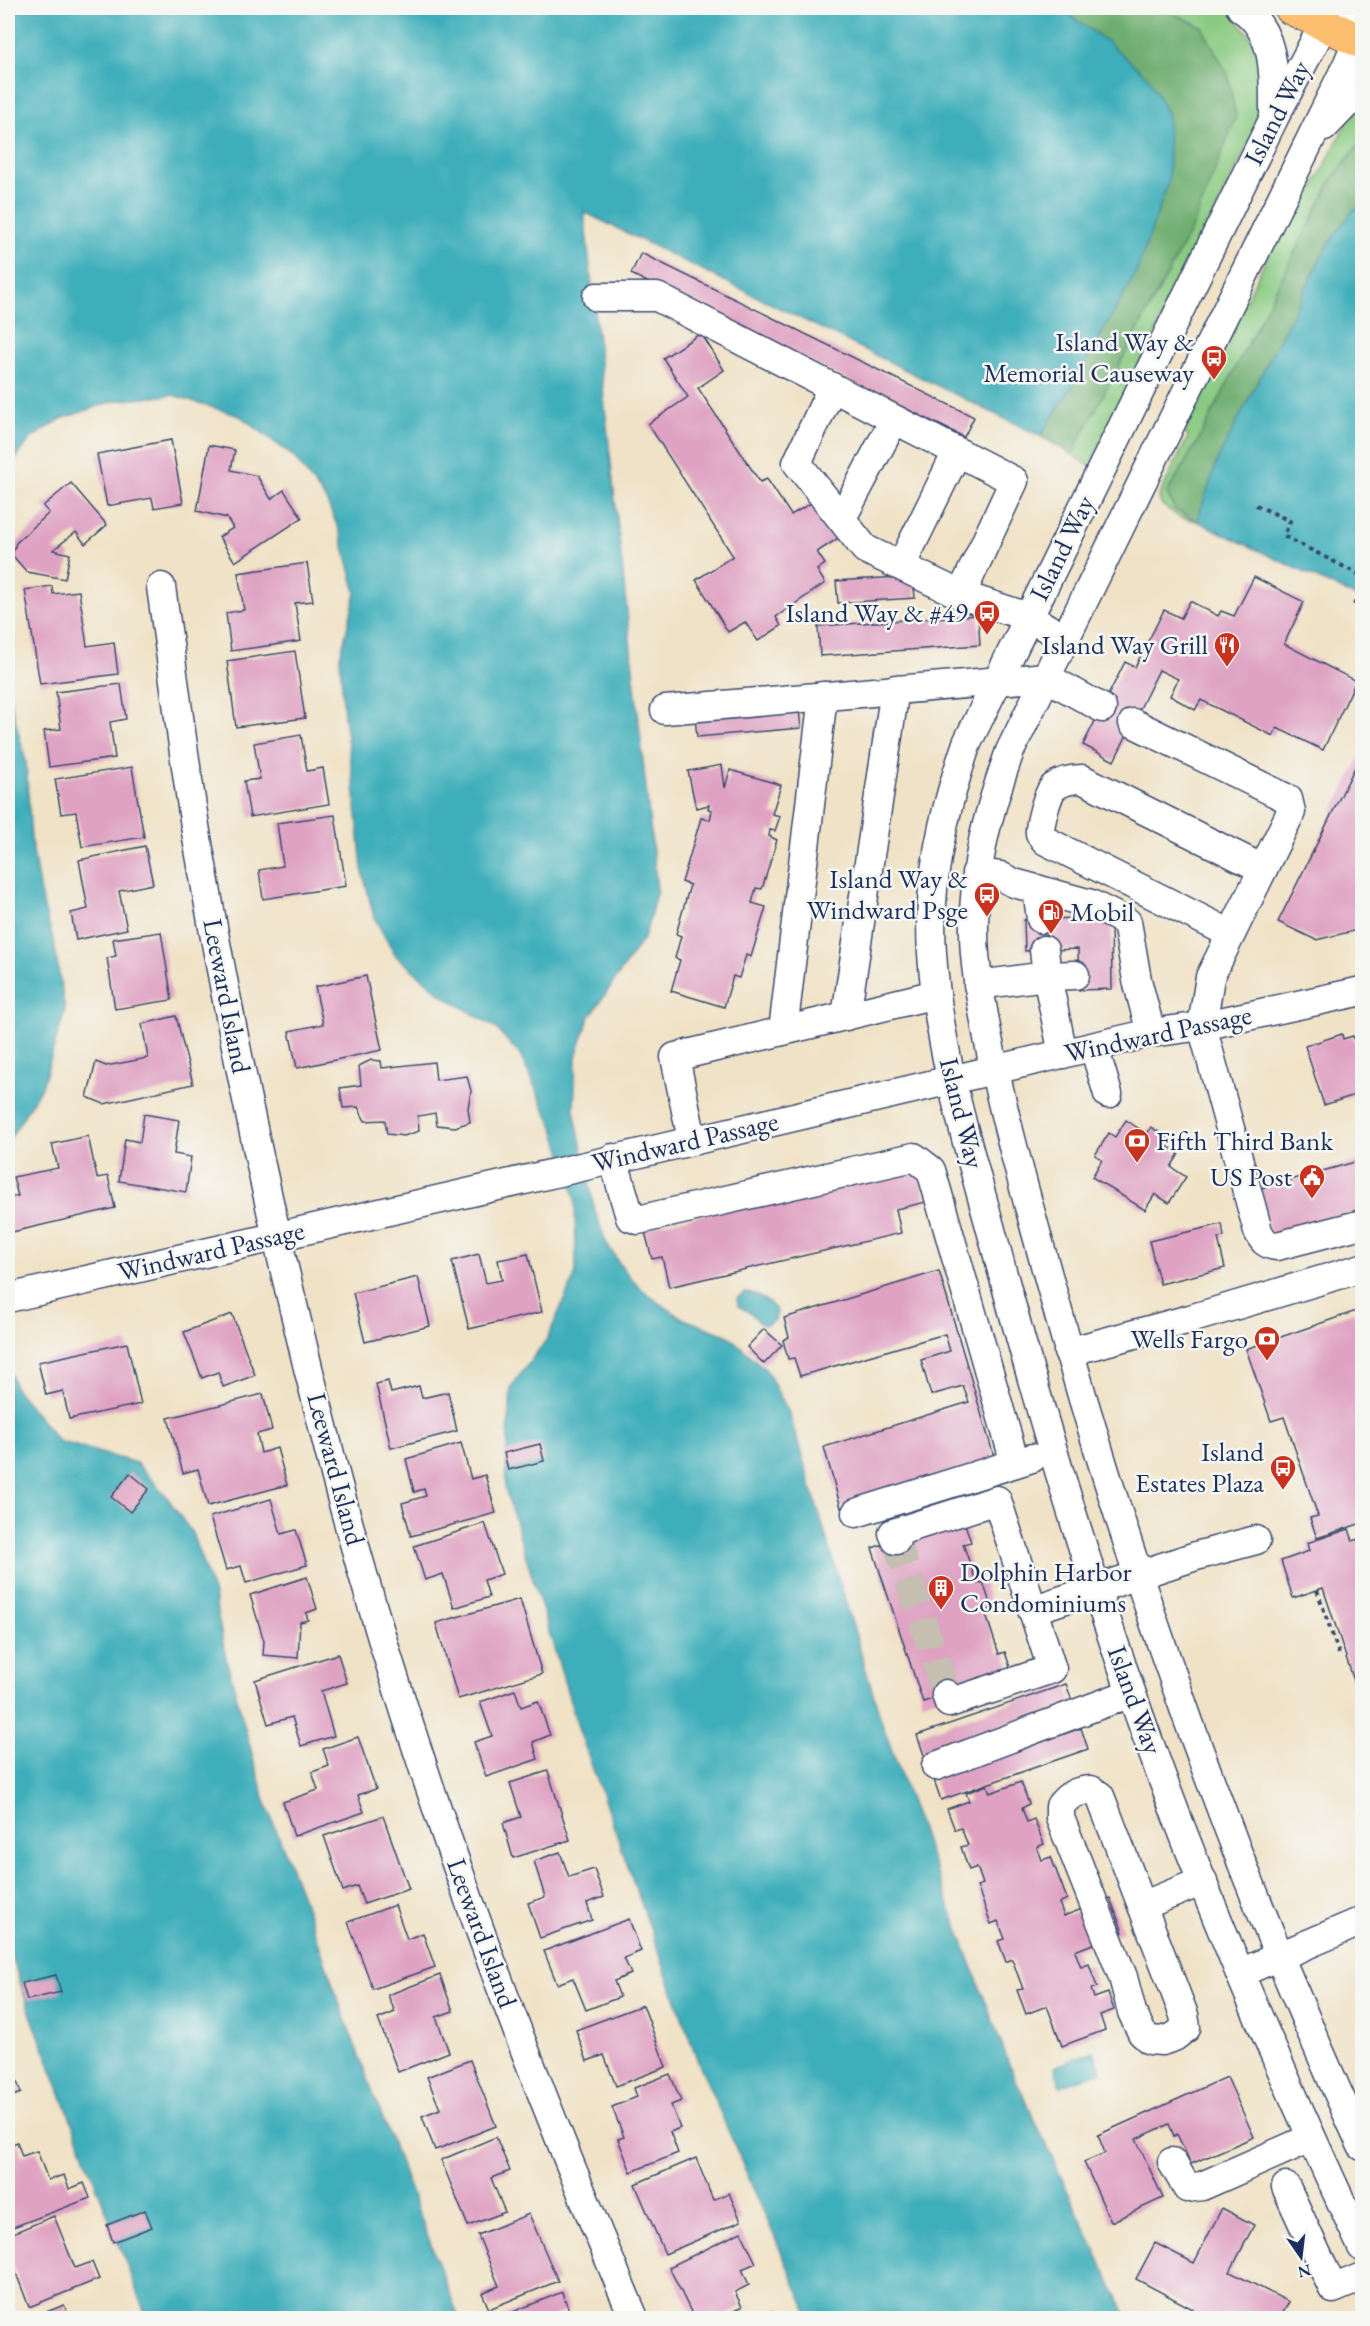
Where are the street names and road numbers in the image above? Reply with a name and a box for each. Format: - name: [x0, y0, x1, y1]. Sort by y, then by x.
- street label: Island Way: [1235, 54, 1318, 171]
- street label: Island Way: [1021, 489, 1102, 606]
- street label: Leeward Island: [195, 916, 260, 1076]
- street label: Windward Passage: [1061, 997, 1255, 1070]
- street label: Island Way: [932, 1054, 993, 1172]
- street label: Windward Passage: [588, 1103, 782, 1180]
- street label: Windward Passage: [114, 1212, 308, 1289]
- street label: Leeward Island: [299, 1389, 374, 1549]
- street label: Island Way: [1100, 1641, 1171, 1759]
- street label: Leeward Island: [439, 1853, 526, 2013]

